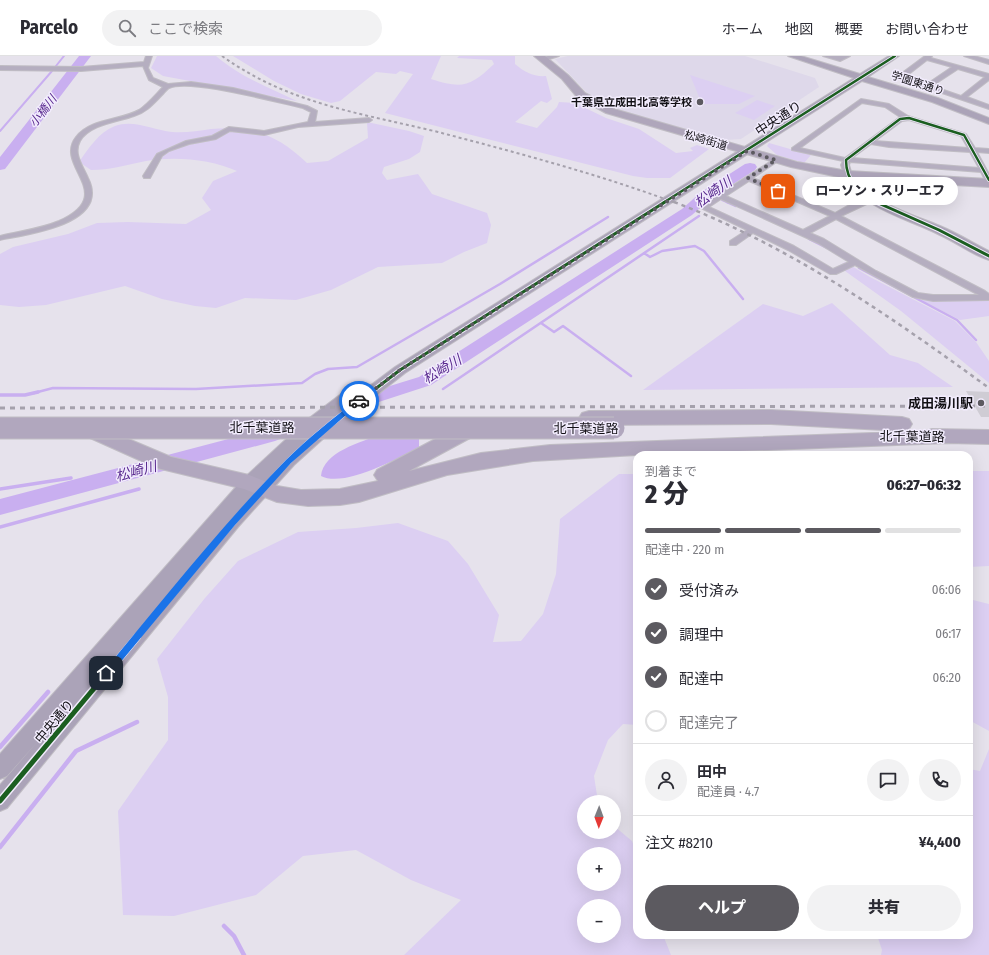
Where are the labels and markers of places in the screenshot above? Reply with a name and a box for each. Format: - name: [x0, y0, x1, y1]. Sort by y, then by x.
- place label: 千葉県立成田北高等学校: [571, 96, 692, 109]
- marker: 千葉県立成田北高等学校: [695, 97, 705, 107]
- pin: [761, 174, 795, 208]
- callout: ローソン・スリーエフ: [802, 177, 958, 205]
- place label: 成田湯川駅: [908, 396, 973, 411]
- marker: 成田湯川駅: [976, 398, 986, 408]
- pin: [89, 656, 123, 690]

